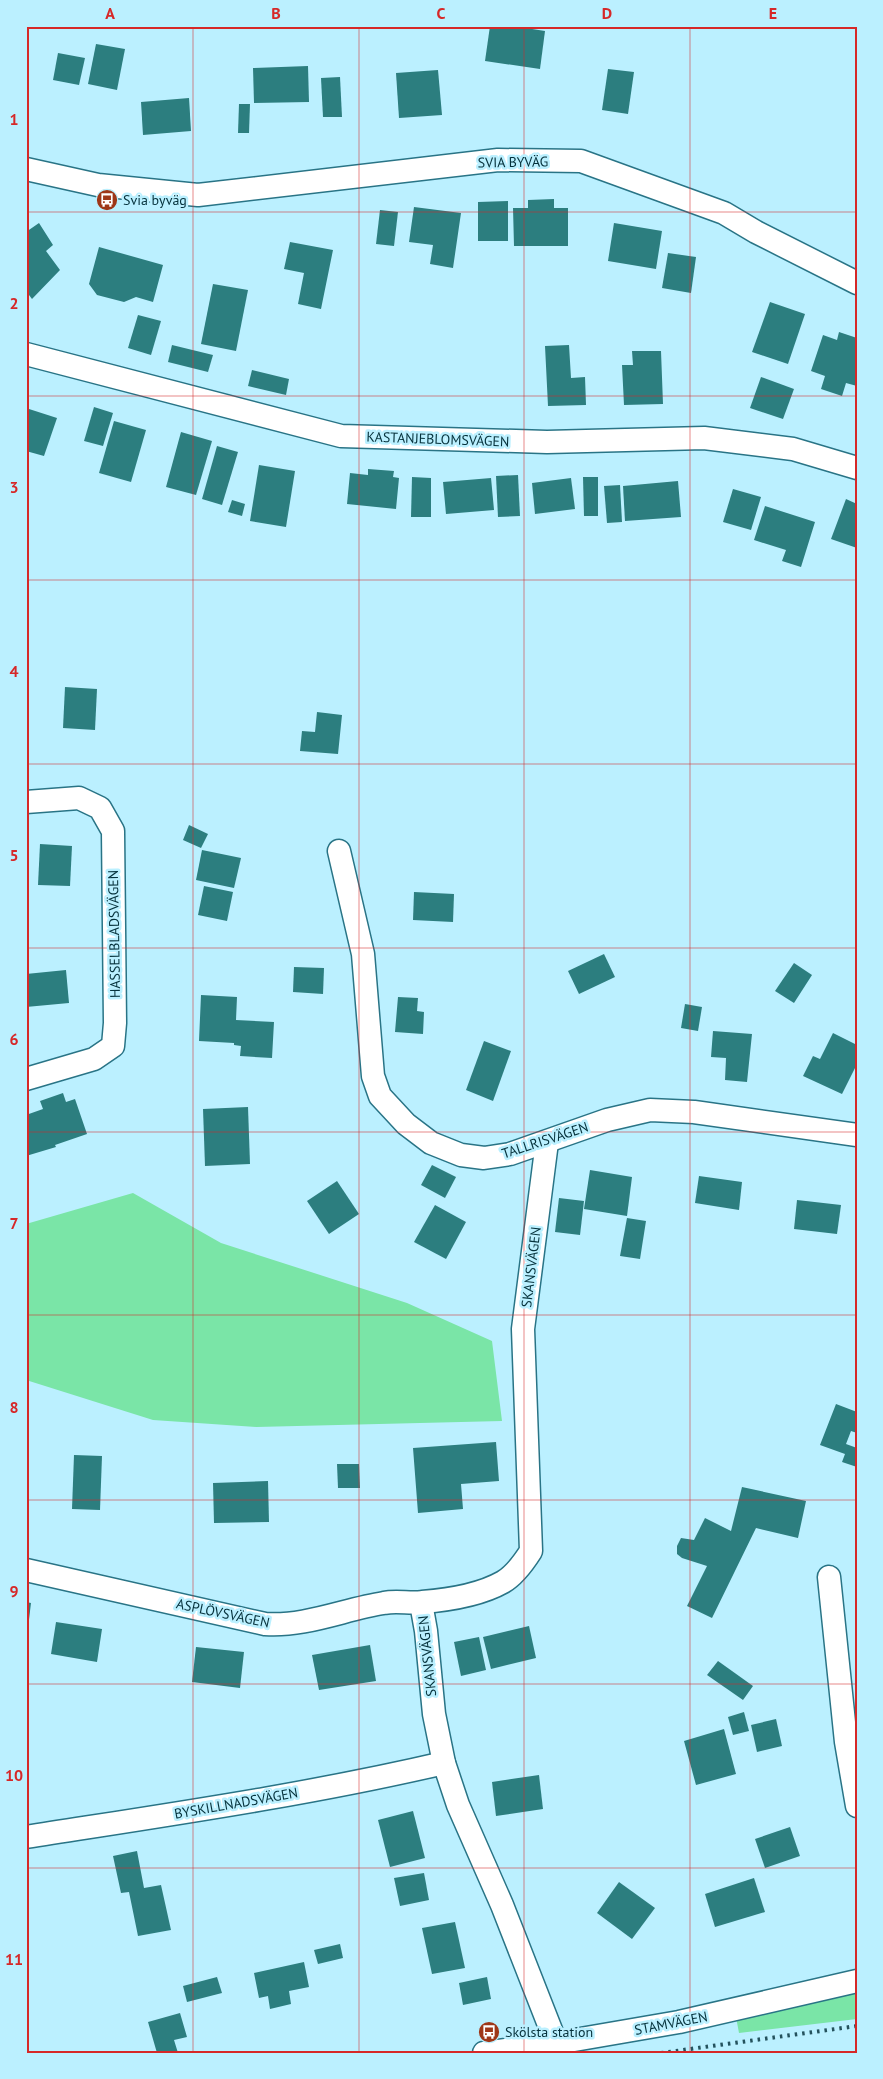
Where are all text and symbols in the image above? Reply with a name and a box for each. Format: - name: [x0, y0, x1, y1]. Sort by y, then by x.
- text: A: [105, 3, 115, 23]
- text: B: [271, 3, 281, 23]
- text: C: [437, 3, 446, 23]
- text: D: [602, 3, 612, 23]
- text: E: [769, 3, 777, 23]
- text: 1: [9, 109, 19, 129]
- street label: SVIA BYVÄG: [478, 152, 548, 172]
- bus stop icon: Svia byväg: [95, 188, 119, 212]
- place label: Svia byväg: [123, 191, 187, 209]
- text: 2: [9, 293, 19, 313]
- street label: KASTANJEBLOMSVÄGEN: [366, 428, 510, 450]
- text: 3: [9, 477, 19, 497]
- text: 4: [9, 661, 19, 681]
- text: 5: [9, 845, 19, 865]
- street label: HASSELBLADSVÄGEN: [104, 870, 124, 998]
- text: 6: [9, 1029, 19, 1049]
- street label: TALLRISVÄGEN: [499, 1118, 591, 1162]
- text: 7: [9, 1213, 19, 1233]
- street label: SKANSVÄGEN: [517, 1226, 545, 1308]
- text: 8: [9, 1397, 19, 1417]
- text: 9: [9, 1581, 19, 1601]
- street label: ASPLÖVSVÄGEN: [175, 1594, 271, 1632]
- street label: SKANSVÄGEN: [414, 1615, 440, 1697]
- text: 10: [5, 1765, 23, 1785]
- street label: BYSKILLNADSVÄGEN: [173, 1783, 299, 1823]
- text: 11: [5, 1949, 23, 1969]
- street label: STAMVÄGEN: [633, 2007, 709, 2039]
- bus stop icon: Skölsta station: [477, 2020, 501, 2044]
- place label: Skölsta station: [505, 2023, 593, 2041]

